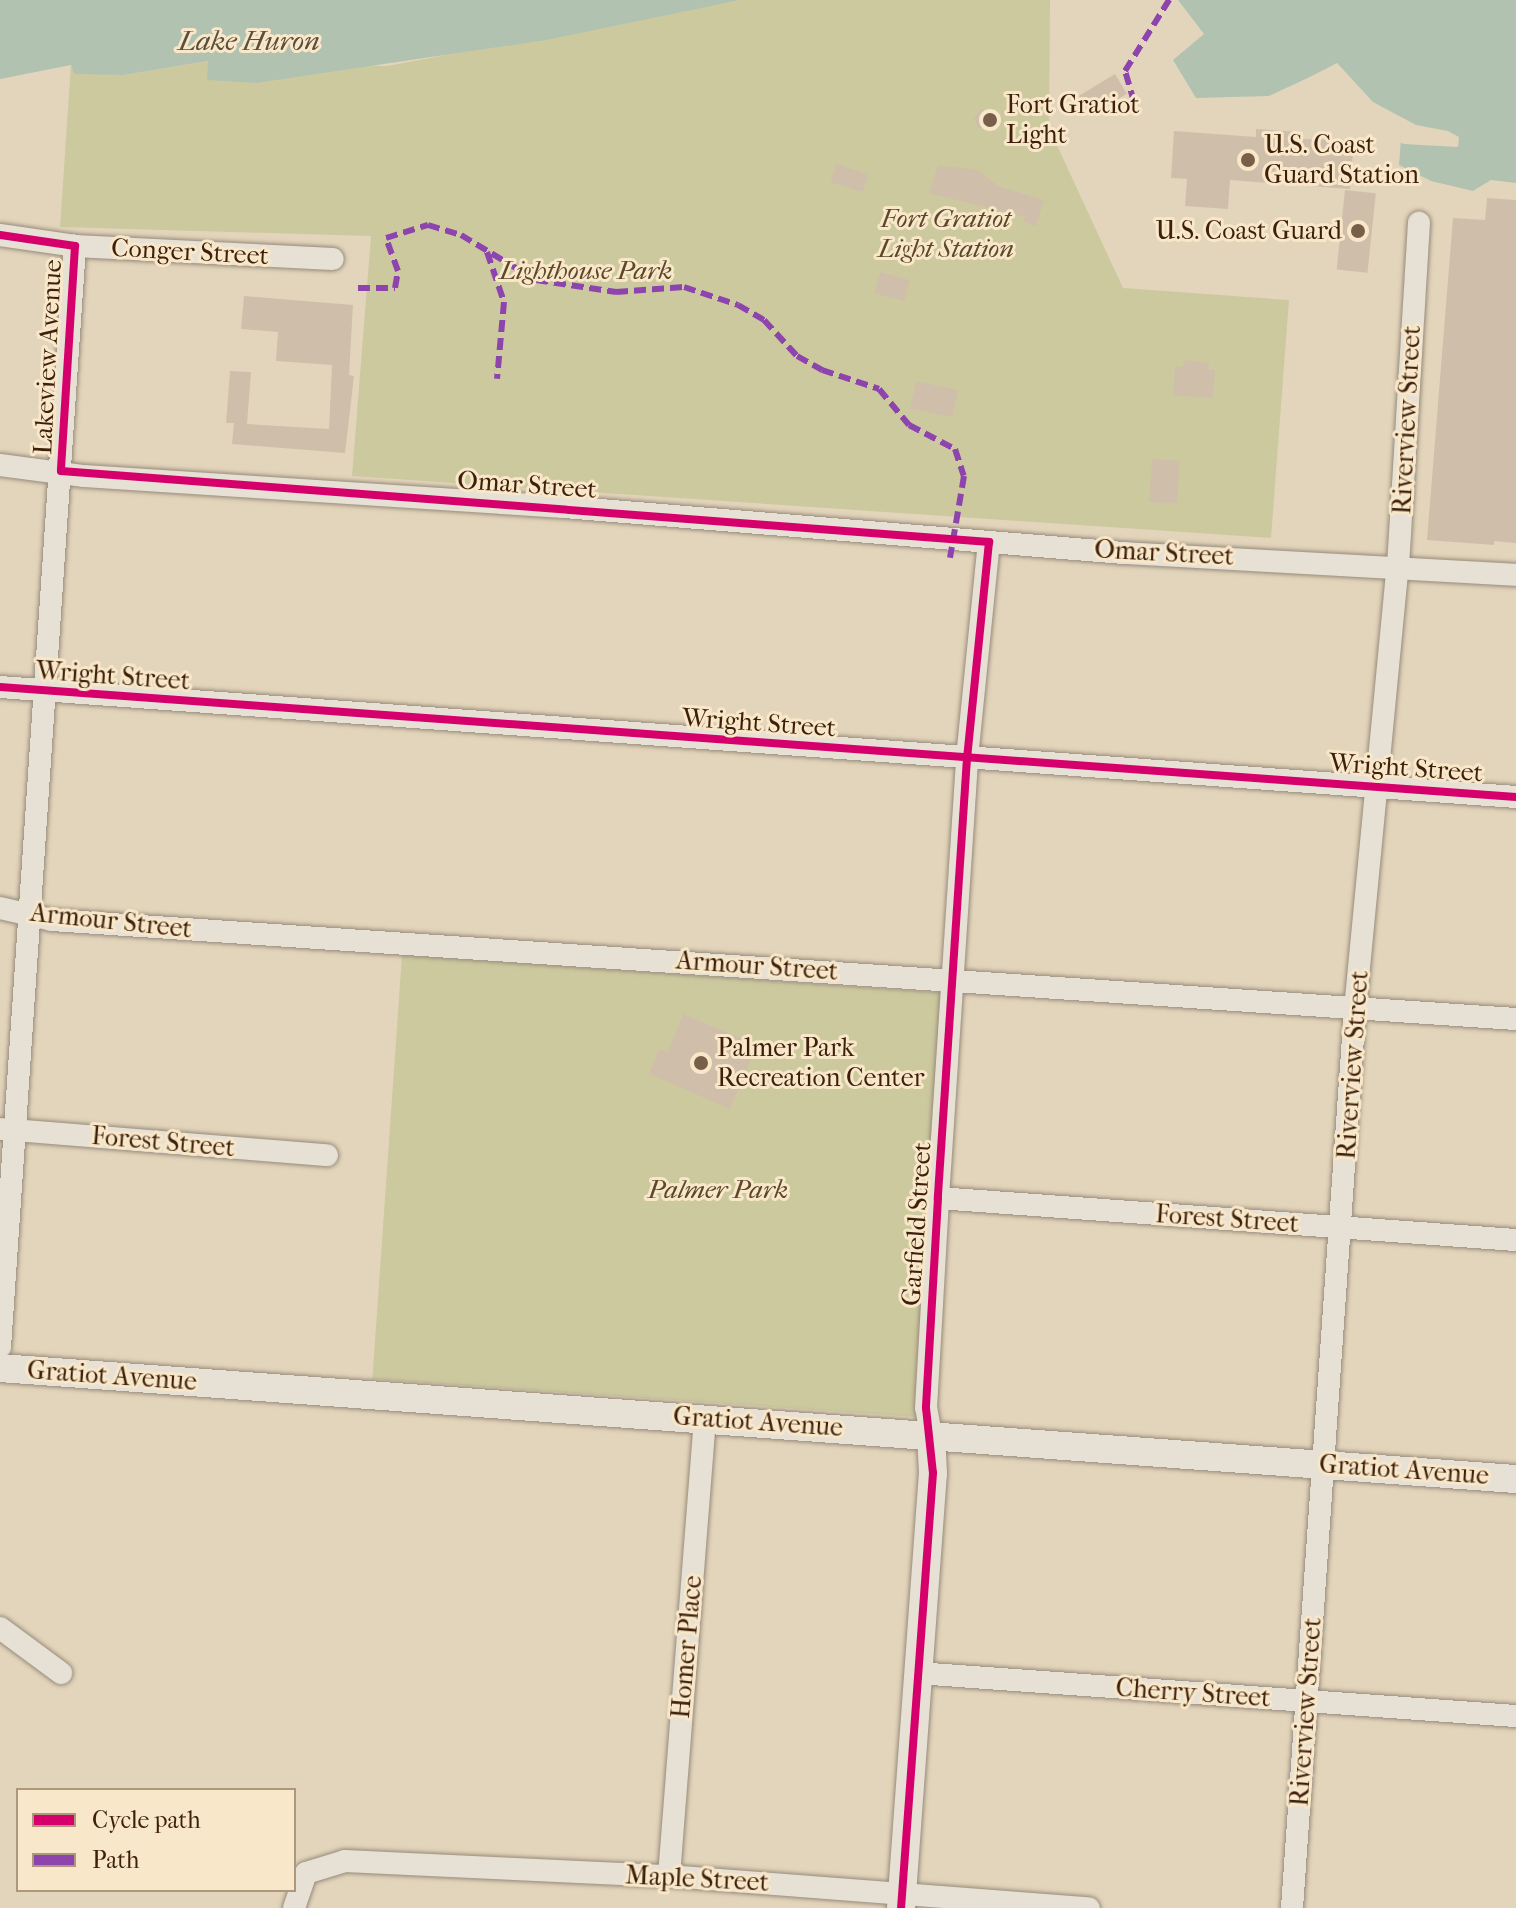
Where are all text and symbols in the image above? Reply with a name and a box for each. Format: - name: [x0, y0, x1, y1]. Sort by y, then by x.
- water label: Lake Huron: [178, 24, 320, 58]
- place label: Fort Gratiot Light: [1006, 89, 1139, 150]
- marker: Fort Gratiot Light: [981, 111, 999, 129]
- place label: U.S. Coast Guard Station: [1264, 129, 1419, 190]
- marker: U.S. Coast Guard Station: [1239, 151, 1257, 169]
- park label: Fort Gratiot Light Station: [878, 203, 1014, 264]
- place label: U.S. Coast Guard: [1156, 215, 1342, 247]
- marker: U.S. Coast Guard: [1349, 222, 1367, 240]
- street label: Conger Street: [110, 232, 270, 272]
- park label: Lighthouse Park: [500, 255, 672, 287]
- street label: Lakeview Avenue: [27, 259, 69, 455]
- street label: Riverview Street: [1386, 325, 1428, 515]
- street label: Omar Street: [456, 465, 598, 505]
- street label: Omar Street: [1094, 534, 1234, 572]
- street label: Wright Street: [35, 655, 191, 697]
- street label: Wright Street: [681, 702, 837, 744]
- street label: Wright Street: [1328, 747, 1484, 789]
- street label: Armour Street: [29, 897, 193, 945]
- street label: Armour Street: [675, 945, 839, 987]
- street label: Riverview Street: [1331, 970, 1375, 1160]
- place label: Palmer Park Recreation Center: [717, 1032, 925, 1094]
- marker: Palmer Park Recreation Center: [692, 1054, 710, 1072]
- street label: Forest Street: [90, 1120, 236, 1164]
- street label: Garfield Street: [896, 1141, 938, 1307]
- park label: Palmer Park: [648, 1174, 788, 1206]
- street label: Forest Street: [1154, 1198, 1300, 1240]
- street label: Gratiot Avenue: [26, 1355, 198, 1397]
- street label: Gratiot Avenue: [672, 1401, 844, 1443]
- street label: Gratiot Avenue: [1318, 1449, 1490, 1491]
- street label: Homer Place: [665, 1574, 709, 1720]
- street label: Riverview Street: [1284, 1617, 1328, 1807]
- street label: Cherry Street: [1115, 1672, 1271, 1714]
- legend: [16, 1788, 296, 1892]
- text: Cycle path: [92, 1806, 201, 1834]
- text: Path: [92, 1846, 139, 1874]
- street label: Maple Street: [624, 1860, 770, 1898]

